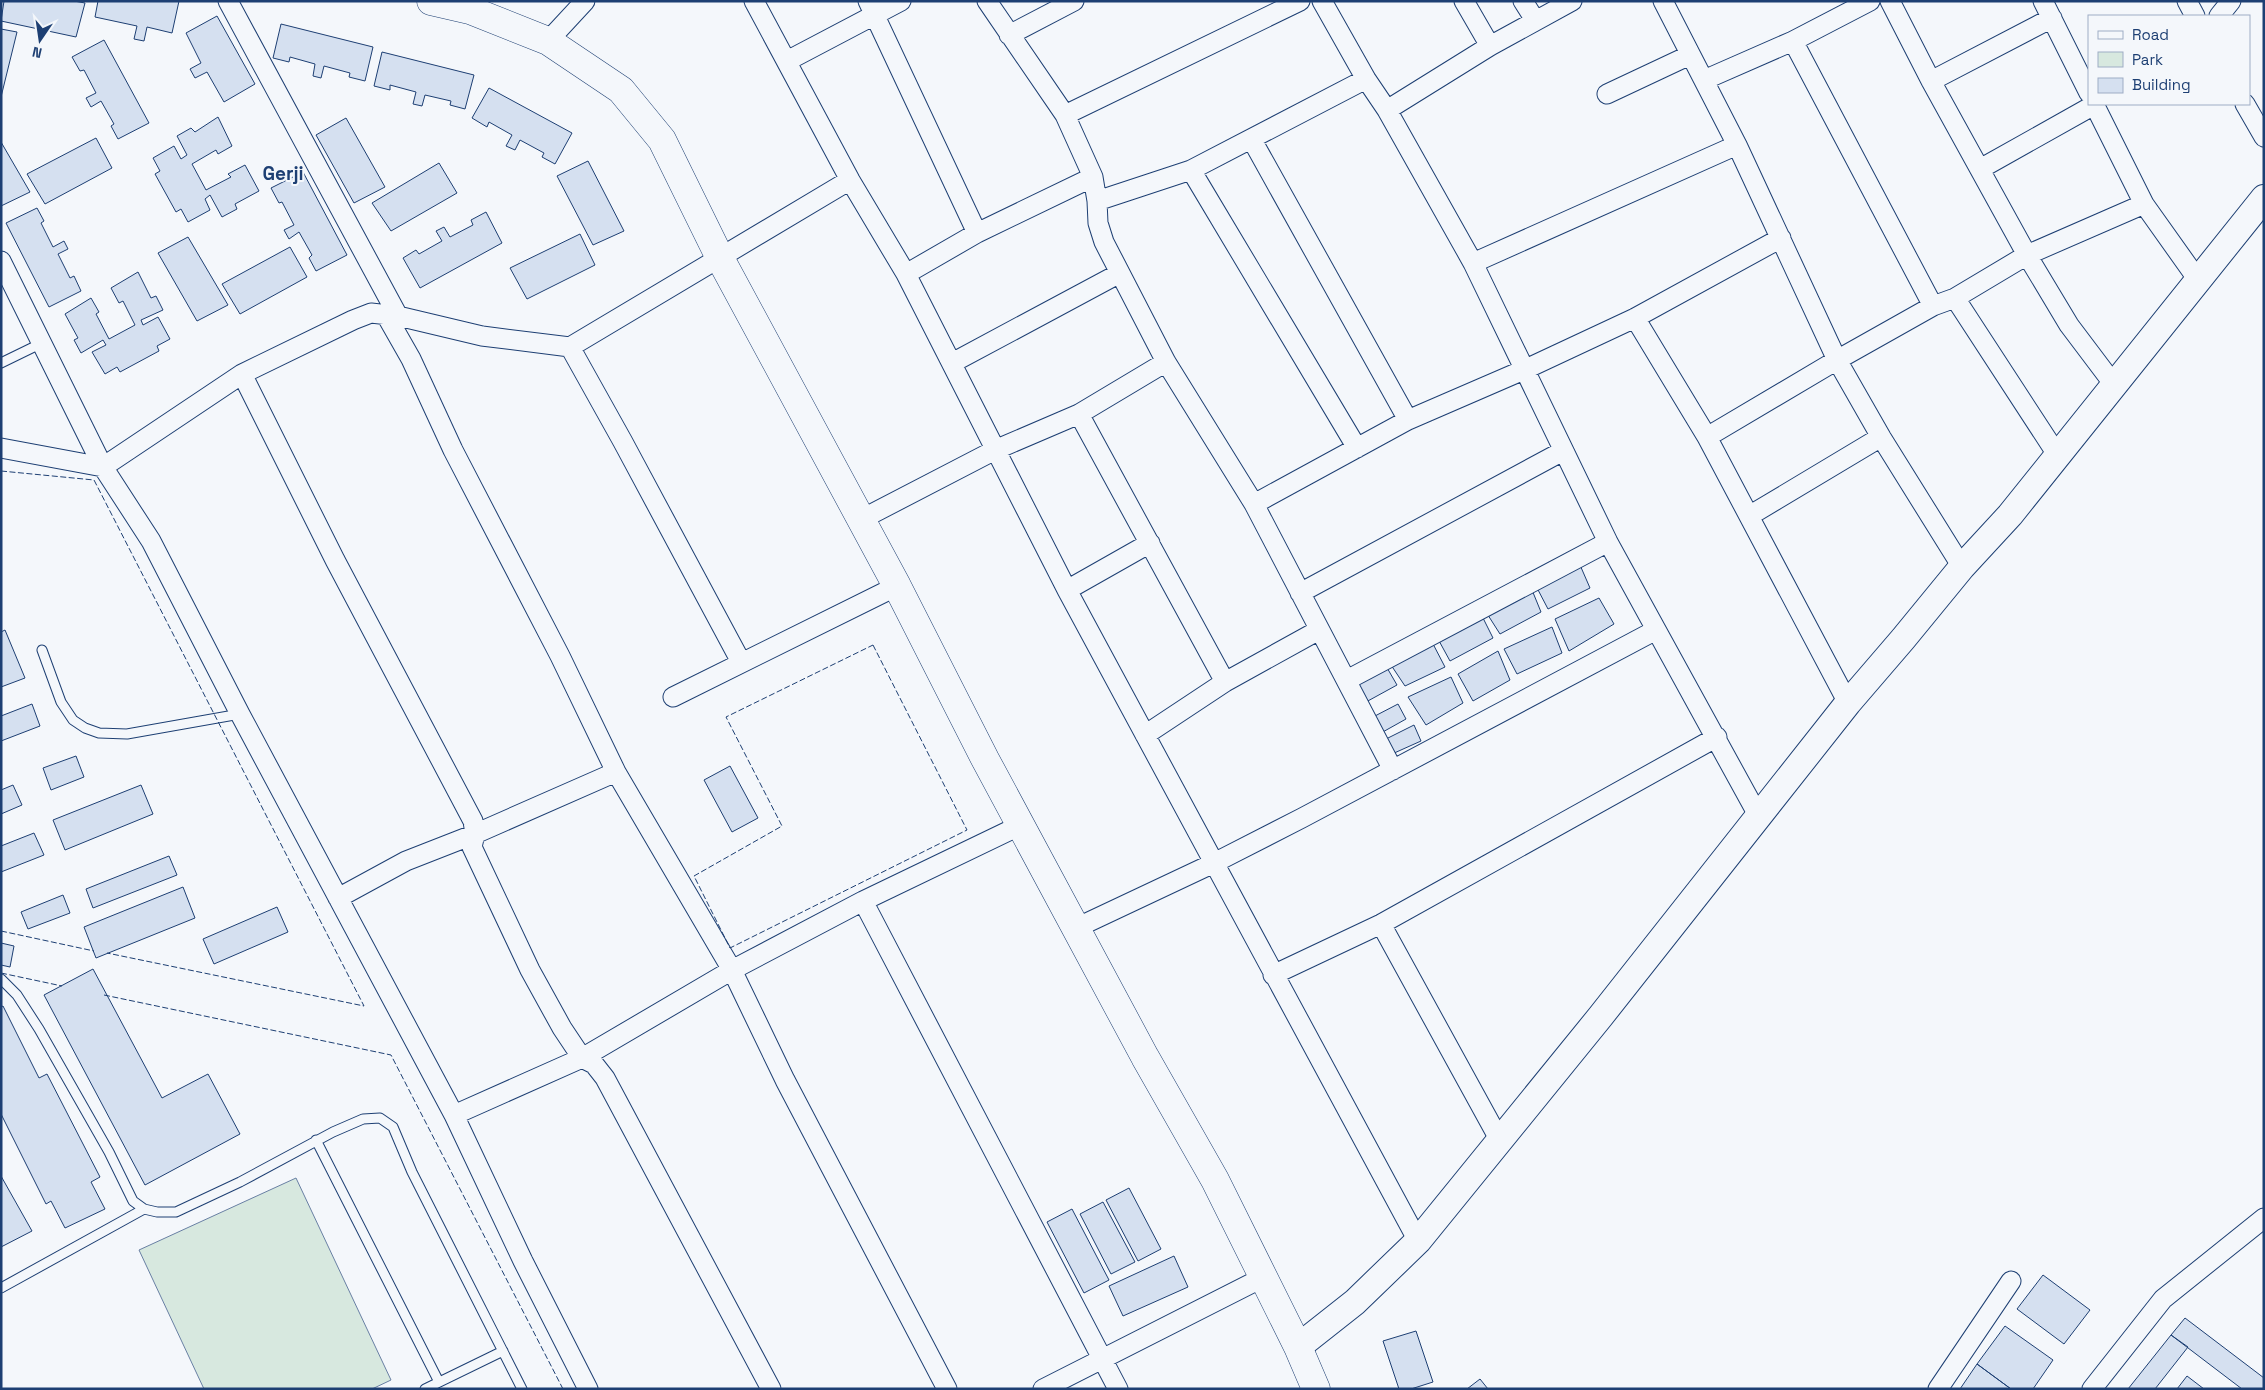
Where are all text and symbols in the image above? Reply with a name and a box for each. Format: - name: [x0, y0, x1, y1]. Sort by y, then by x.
- north arrow: [15, 15, 65, 65]
- legend: [2088, 15, 2250, 105]
- text: Road: [2132, 25, 2169, 44]
- text: N: [30, 43, 44, 62]
- text: Park: [2132, 50, 2163, 69]
- text: Building: [2132, 75, 2191, 94]
- district label: Gerji: [262, 161, 304, 186]

